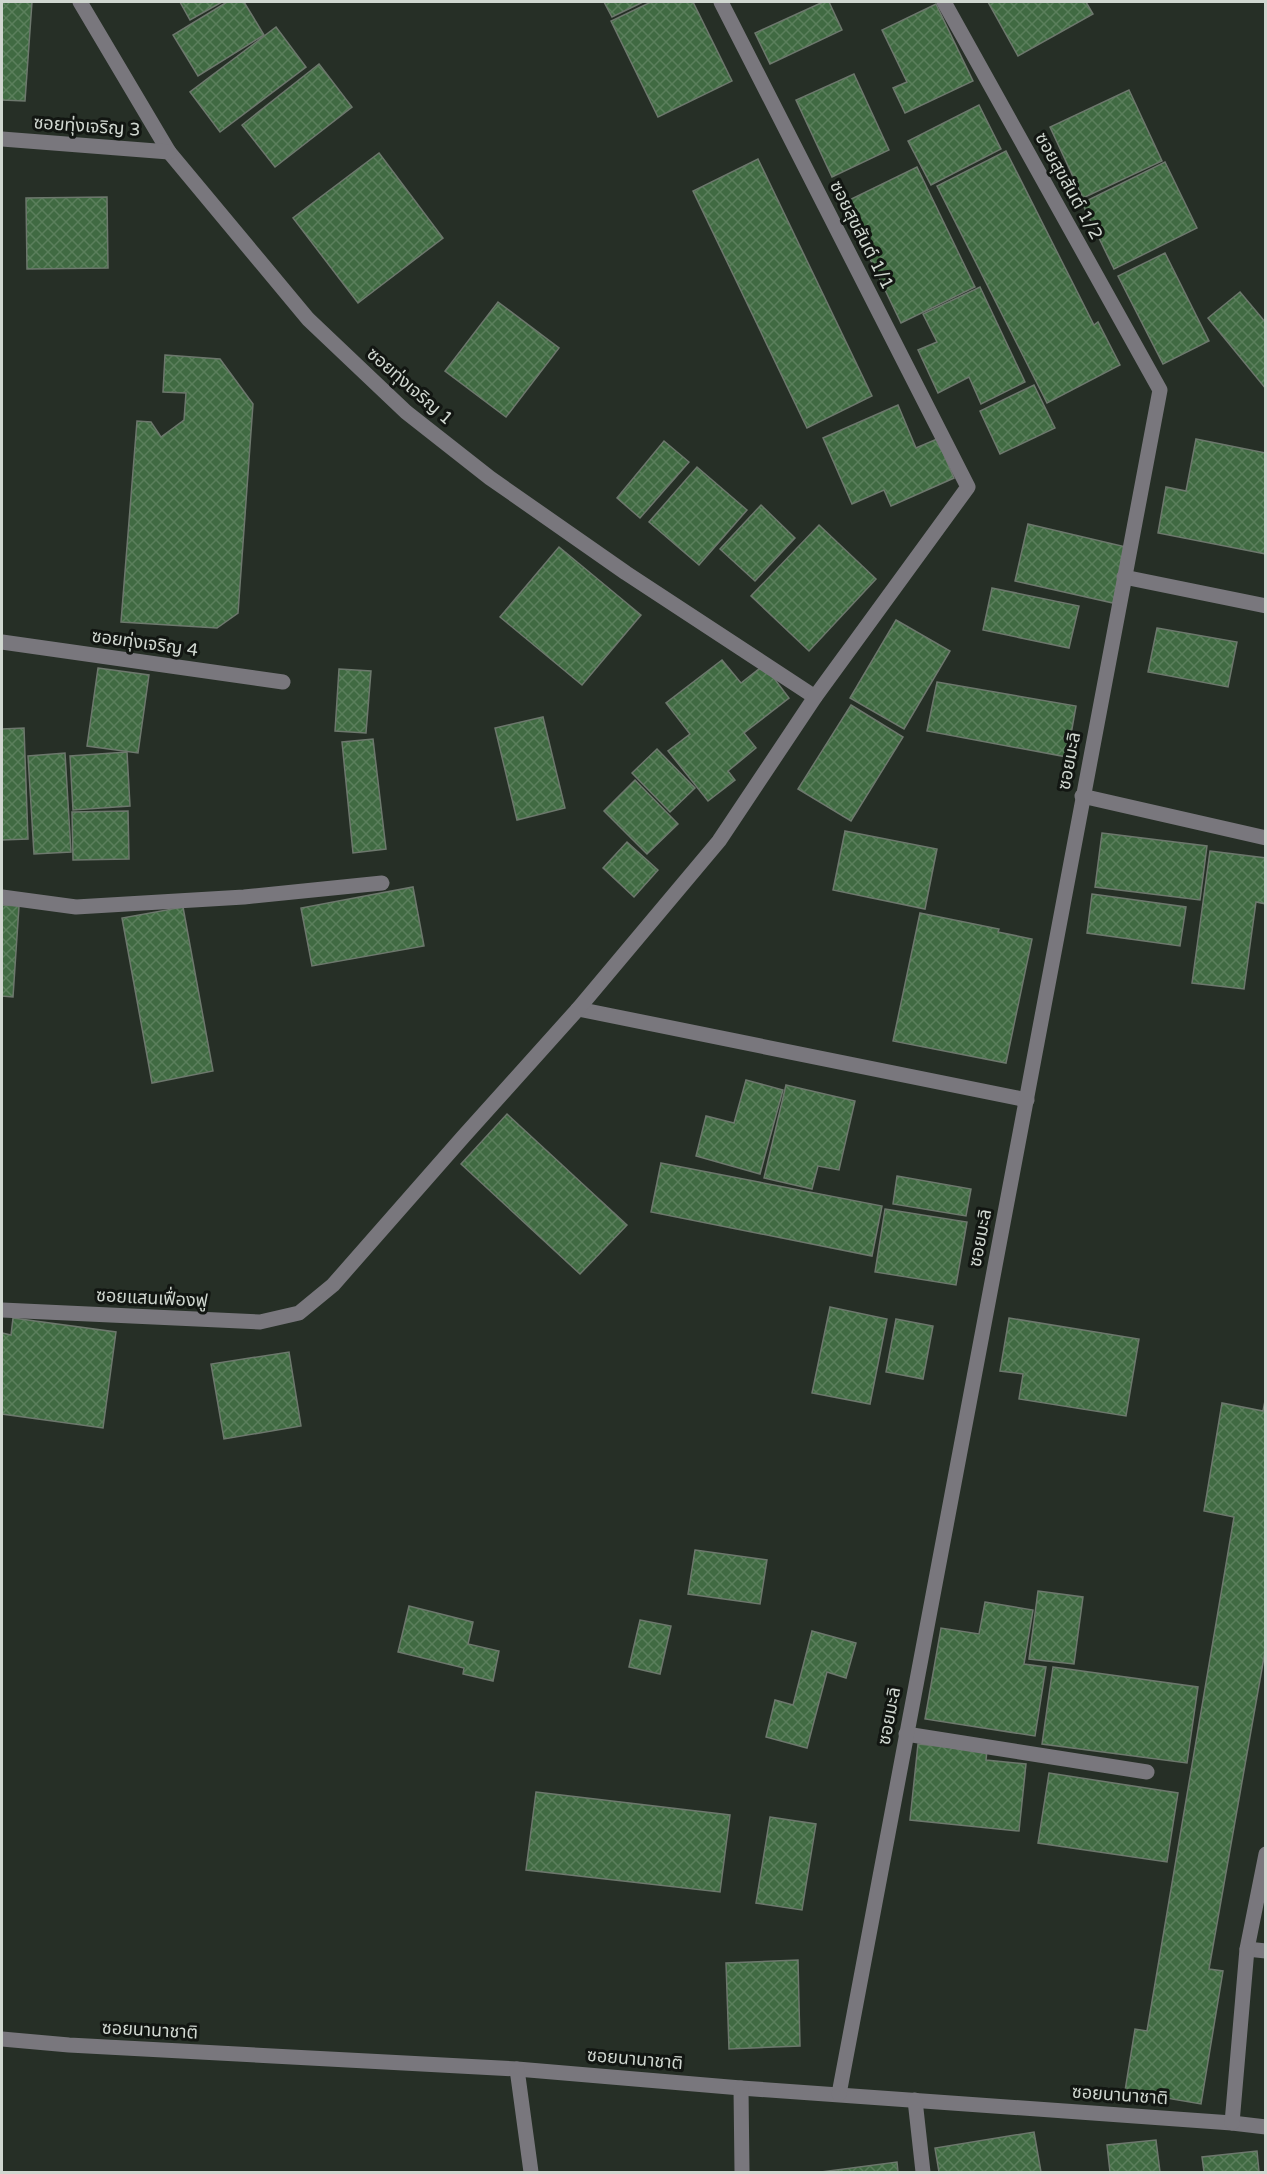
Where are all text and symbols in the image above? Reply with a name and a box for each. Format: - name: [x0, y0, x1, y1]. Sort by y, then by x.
- street label: ซอยทุ่งเจริญ 3: [33, 111, 141, 141]
- street label: ซอยสุขสันต์ 1/2: [1030, 129, 1108, 243]
- street label: ซอยสุขสันต์ 1/1: [825, 177, 899, 293]
- street label: ซอยทุ่งเจริญ 1: [362, 343, 458, 429]
- street label: ซอยทุ่งเจริญ 4: [90, 625, 200, 661]
- street label: ซอยมะลิ: [1053, 730, 1085, 792]
- street label: ซอยมะลิ: [964, 1207, 996, 1269]
- street label: ซอยแสนเฟื่องฟู: [95, 1282, 209, 1313]
- street label: ซอยมะลิ: [873, 1685, 905, 1747]
- street label: ซอยนานาชาติ: [101, 2016, 199, 2044]
- street label: ซอยนานาชาติ: [586, 2044, 684, 2074]
- street label: ซอยนานาชาติ: [1071, 2081, 1169, 2109]

